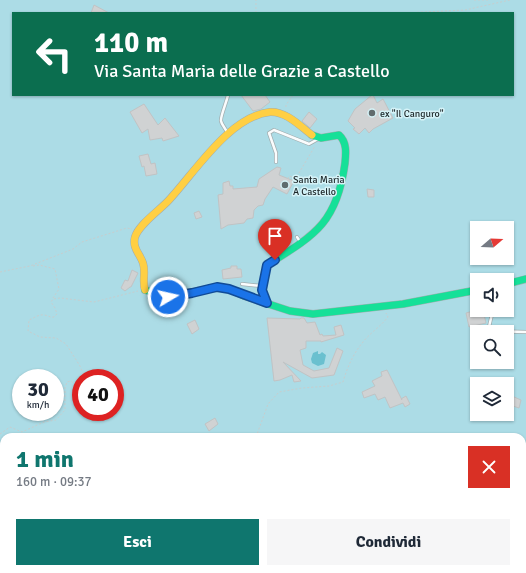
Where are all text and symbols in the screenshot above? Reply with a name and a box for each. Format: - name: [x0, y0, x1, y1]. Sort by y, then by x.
- text: 110 m: [94, 26, 168, 60]
- icon: left: [28, 28, 80, 80]
- text: Via Santa Maria delle Grazie a Castello: [94, 60, 390, 82]
- marker: ex "Il Canguro": [367, 108, 377, 118]
- place label: ex "Il Canguro": [380, 108, 444, 120]
- place label: Santa Maria A Castello: [293, 174, 345, 198]
- marker: Santa Maria A Castello: [280, 180, 290, 190]
- pin: [258, 219, 292, 260]
- north arrow: [470, 221, 514, 265]
- map controls: [470, 221, 514, 421]
- icon: arrive: [264, 225, 286, 247]
- button: sound: [470, 273, 514, 317]
- position arrow: [147, 276, 189, 318]
- button: search: [470, 325, 514, 369]
- speed limit sign: 40: [72, 369, 124, 421]
- text: 30: [27, 377, 49, 402]
- button: layers: [470, 377, 514, 421]
- text: km/h: [27, 399, 49, 411]
- text: 1 min: [16, 444, 74, 474]
- button: close: [468, 446, 510, 488]
- text: 160 m · 09:37: [16, 474, 92, 490]
- button: Esci: [16, 519, 259, 565]
- button: Condividi: [267, 519, 510, 565]

